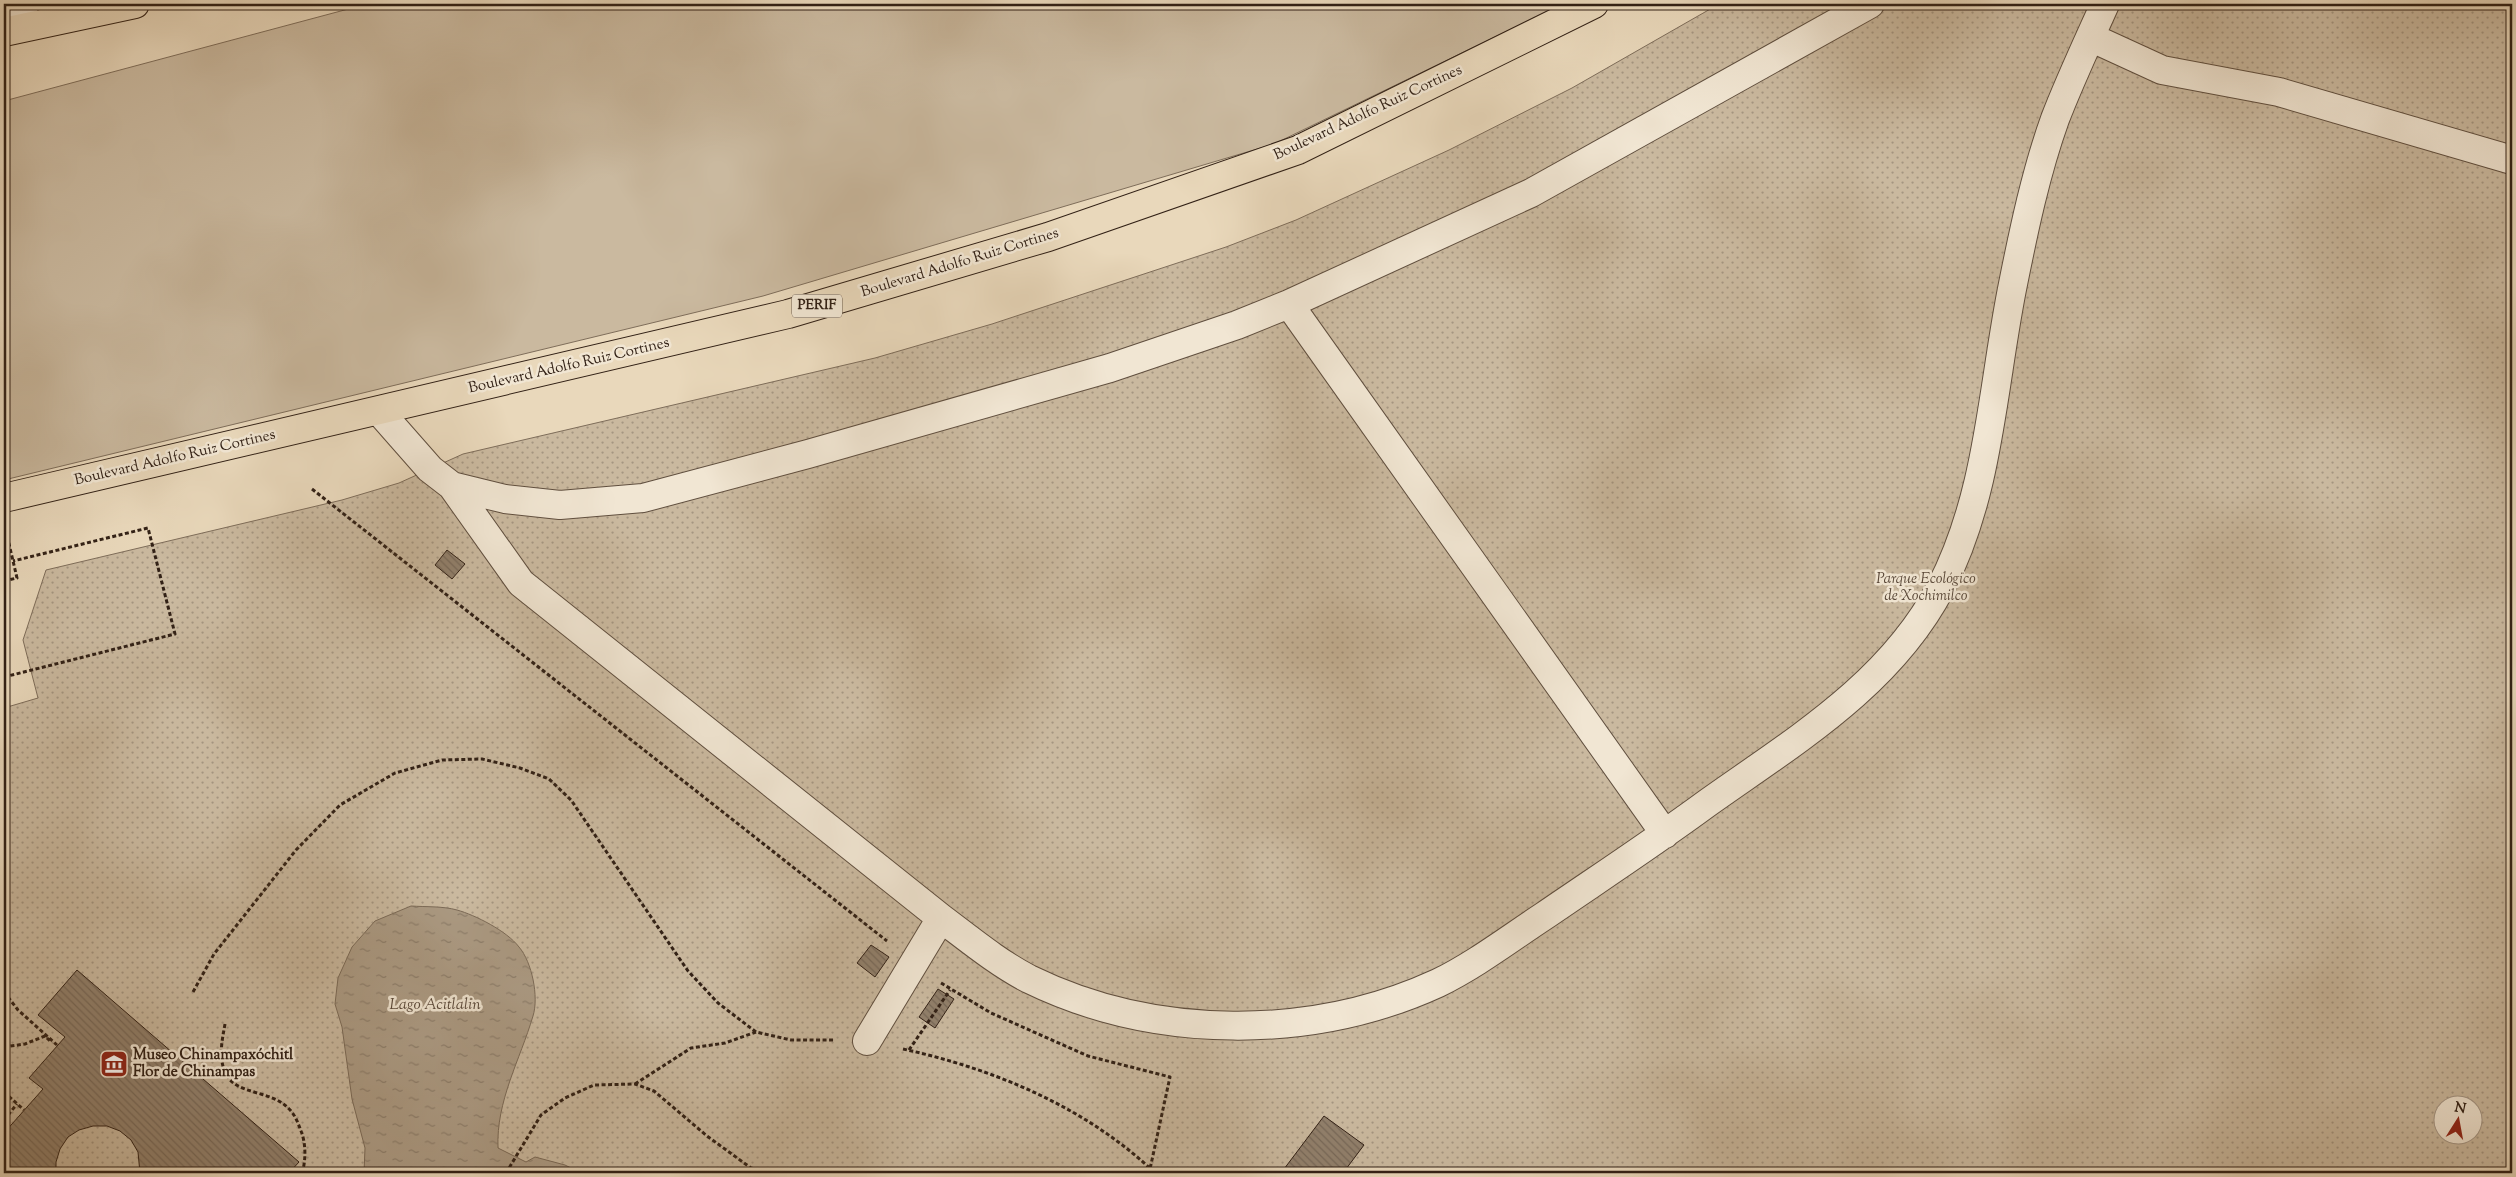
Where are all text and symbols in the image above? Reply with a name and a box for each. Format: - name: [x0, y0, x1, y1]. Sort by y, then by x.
- street label: Boulevard Adolfo Ruiz Cortines: [1270, 60, 1466, 166]
- street label: Boulevard Adolfo Ruiz Cortines: [858, 223, 1062, 303]
- road number: PERIF: [792, 294, 842, 318]
- street label: Boulevard Adolfo Ruiz Cortines: [466, 333, 672, 399]
- street label: Boulevard Adolfo Ruiz Cortines: [72, 425, 278, 491]
- park label: Parque Ecológico de Xochimilco: [1876, 569, 1976, 607]
- water label: Lago Acitlalin: [389, 994, 481, 1017]
- place label: Museo Chinampaxóchitl Flor de Chinampas: [133, 1045, 294, 1083]
- museum icon: Museo Chinampaxóchitl Flor de Chinampas: [99, 1049, 129, 1079]
- north arrow: [2434, 1094, 2484, 1144]
- text: N: [2453, 1098, 2467, 1120]

